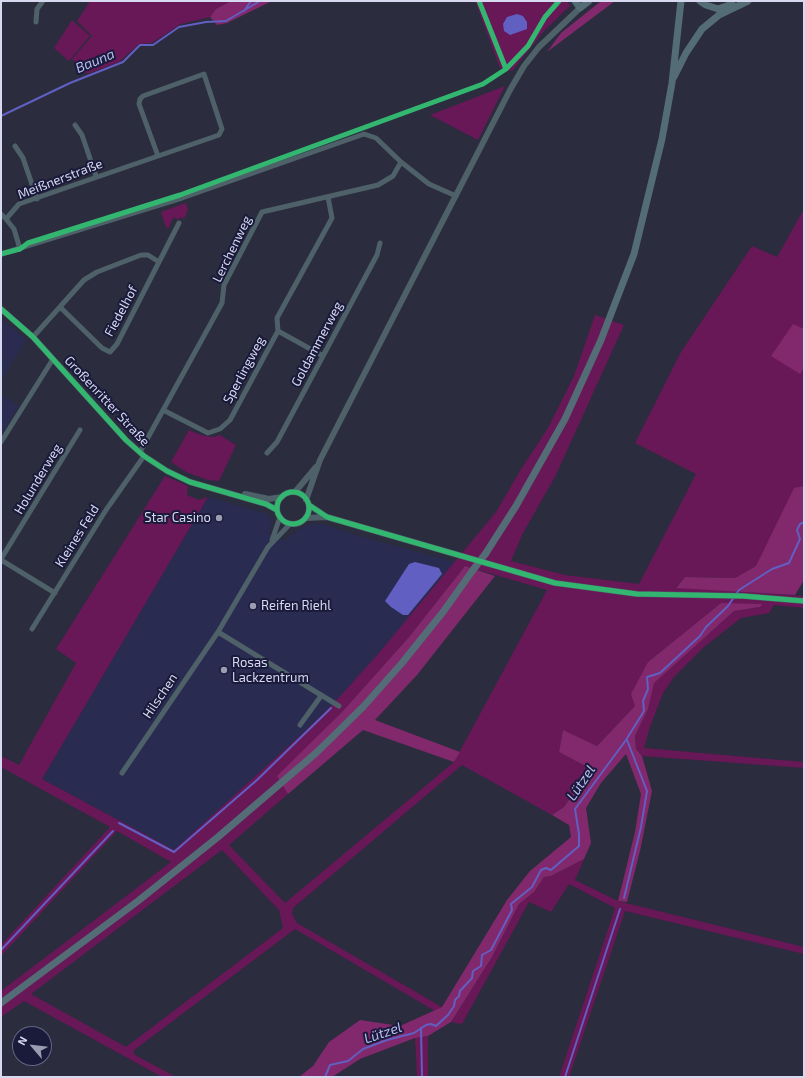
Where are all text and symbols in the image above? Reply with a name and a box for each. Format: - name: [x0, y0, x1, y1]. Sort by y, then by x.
- water label: Bauna: [73, 45, 117, 77]
- street label: Meißnerstraße: [15, 156, 105, 202]
- street label: Lerchenweg: [209, 213, 255, 285]
- street label: Fiedelhof: [101, 283, 141, 339]
- street label: Goldammerweg: [288, 299, 346, 389]
- street label: Sperlingweg: [220, 334, 268, 406]
- street label: Großenritter Straße: [61, 353, 153, 449]
- street label: Holunderweg: [11, 441, 65, 517]
- street label: Kleines Feld: [52, 502, 102, 570]
- place label: Star Casino: [144, 510, 211, 526]
- marker: Star Casino: [214, 513, 224, 523]
- place label: Reifen Riehl: [261, 598, 331, 614]
- marker: Reifen Riehl: [248, 601, 258, 611]
- place label: Rosas Lackzentrum: [232, 655, 309, 686]
- marker: Rosas Lackzentrum: [219, 665, 229, 675]
- street label: Hilschen: [139, 671, 181, 721]
- water label: Lützel: [563, 762, 599, 804]
- water label: Lützel: [362, 1019, 404, 1047]
- north arrow: [12, 1026, 52, 1066]
- text: N: [14, 1034, 29, 1047]

